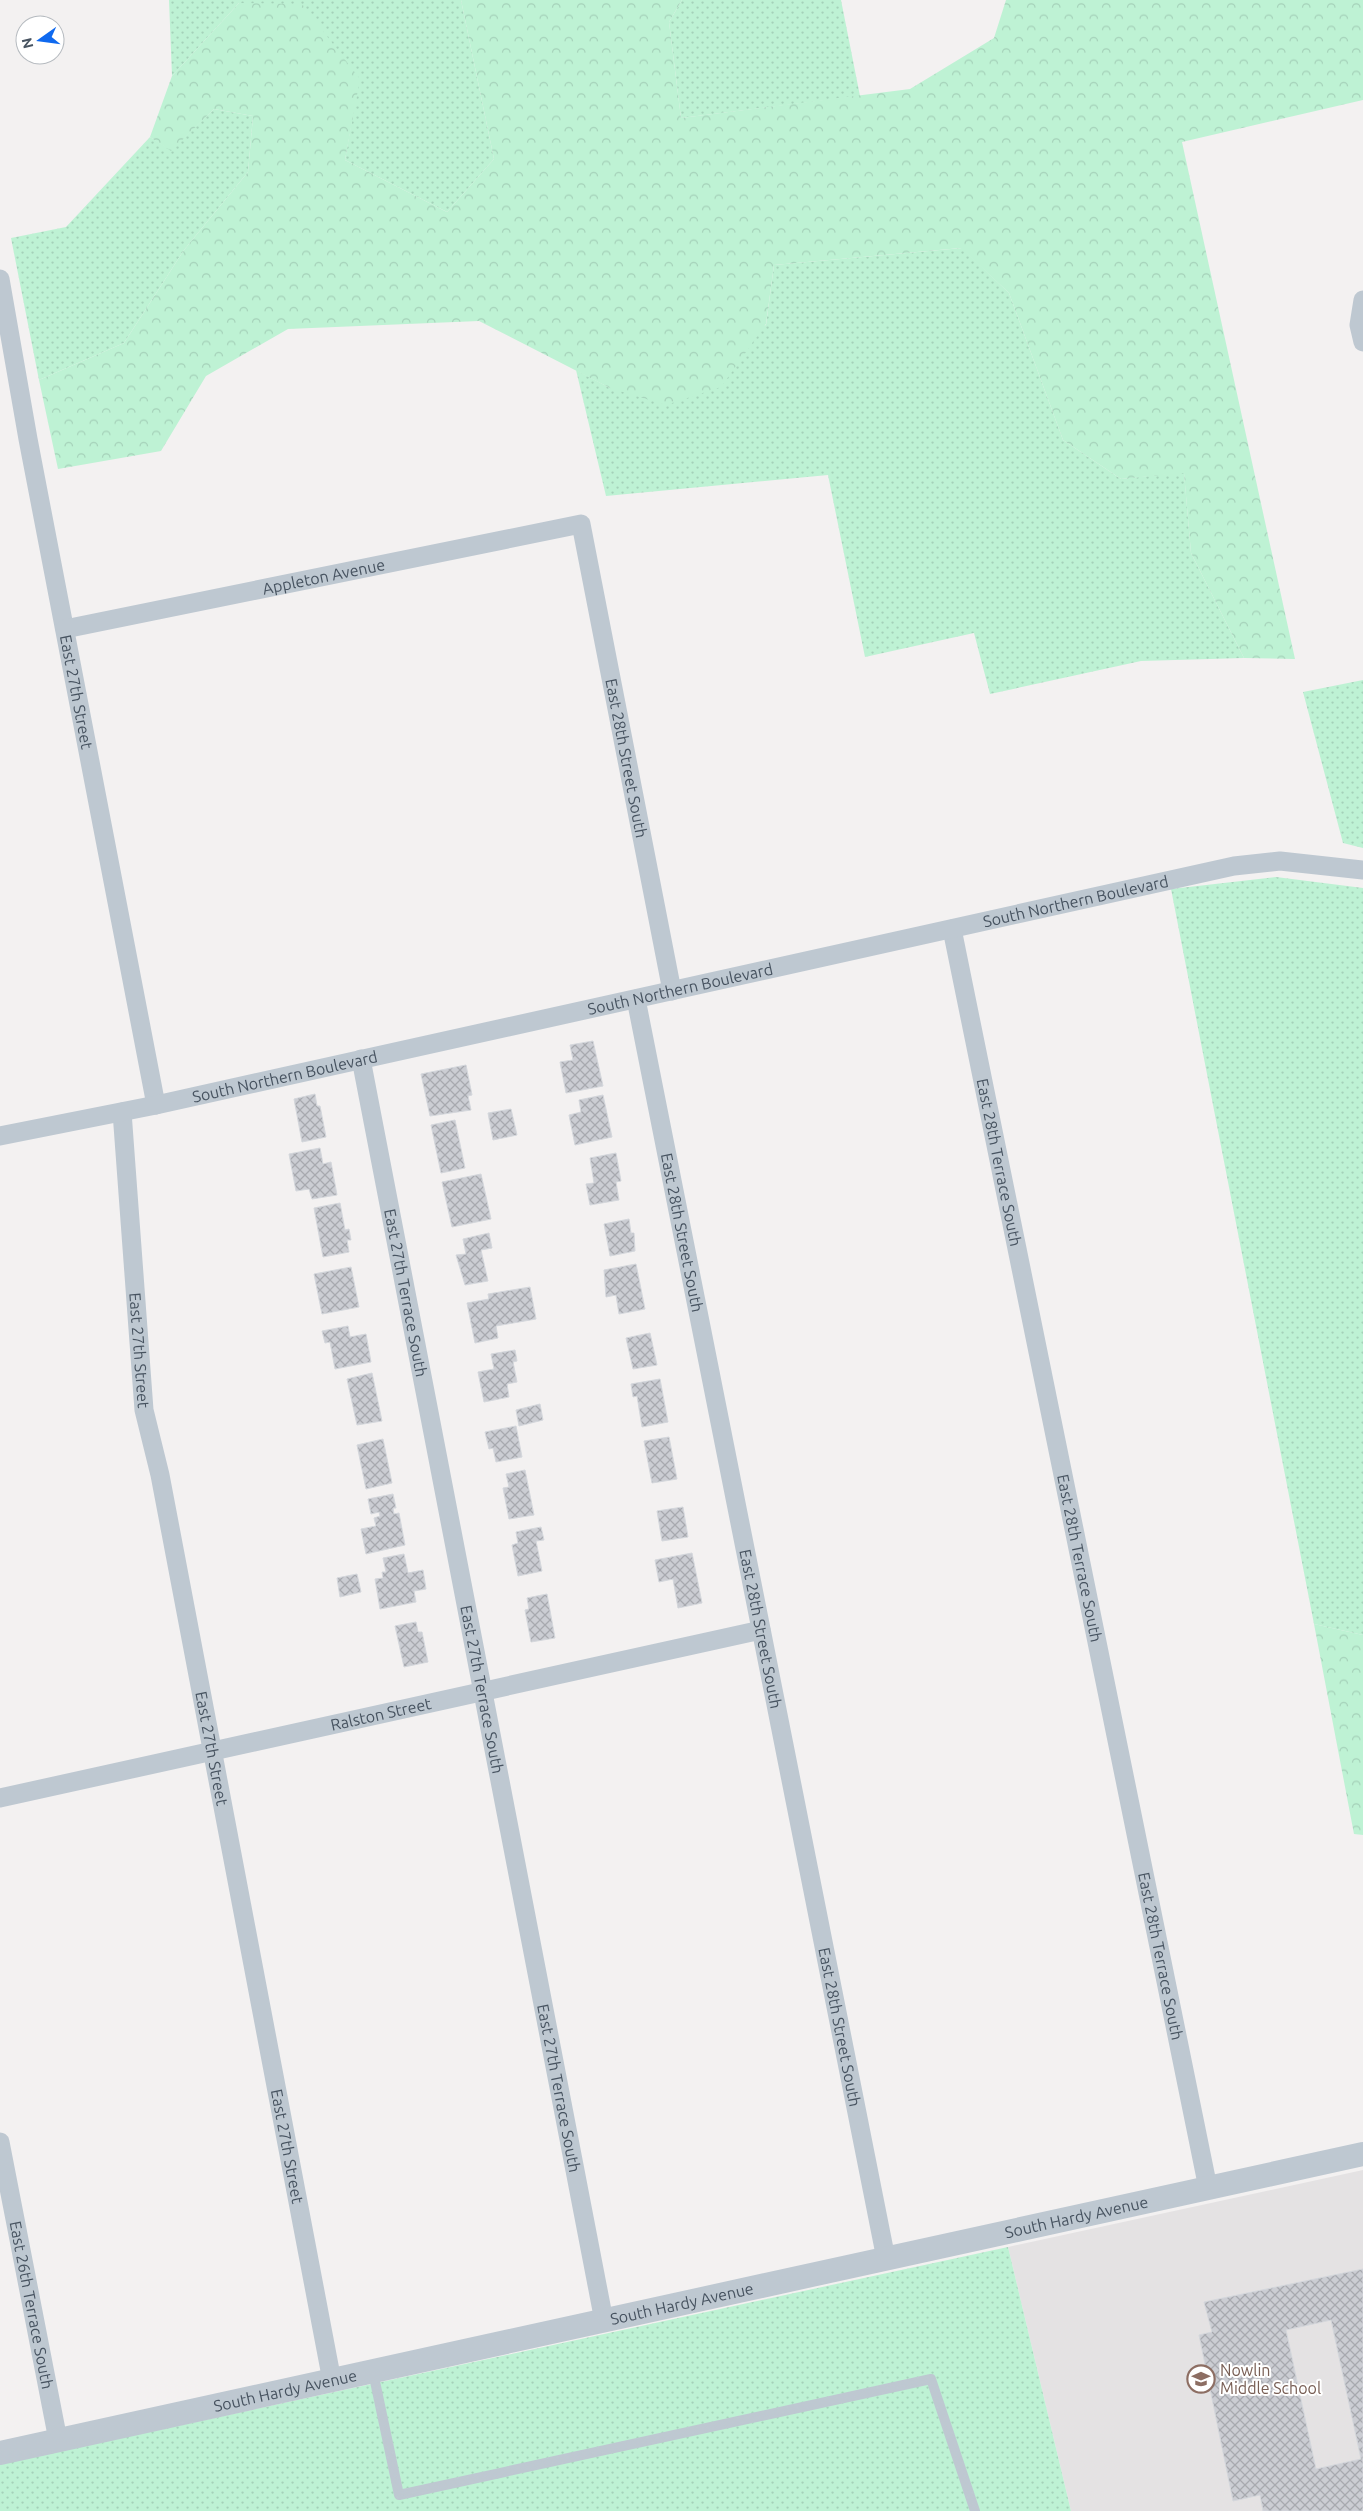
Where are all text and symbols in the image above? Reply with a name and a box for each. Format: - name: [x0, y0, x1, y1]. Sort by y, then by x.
- north arrow: [15, 15, 65, 65]
- text: N: [18, 36, 36, 50]
- street label: Appleton Avenue: [261, 555, 387, 598]
- street label: East 27th Street: [57, 633, 97, 751]
- street label: East 28th Street South: [602, 677, 651, 839]
- street label: South Northern Boulevard: [981, 872, 1170, 930]
- street label: South Northern Boulevard: [586, 960, 775, 1018]
- street label: South Northern Boulevard: [190, 1047, 379, 1106]
- street label: East 28th Terrace South: [974, 1077, 1025, 1248]
- street label: East 28th Street South: [658, 1151, 707, 1314]
- street label: East 27th Terrace South: [381, 1207, 431, 1378]
- street label: East 27th Street: [126, 1292, 153, 1410]
- street label: East 28th Terrace South: [1054, 1473, 1106, 1644]
- street label: East 28th Street South: [736, 1547, 786, 1710]
- street label: East 27th Terrace South: [457, 1604, 507, 1775]
- street label: East 27th Street: [192, 1690, 232, 1808]
- street label: Ralston Street: [329, 1694, 434, 1734]
- street label: East 28th Terrace South: [1135, 1870, 1187, 2042]
- street label: East 28th Street South: [815, 1946, 865, 2108]
- street label: East 27th Terrace South: [534, 2002, 584, 2174]
- street label: East 27th Street: [268, 2088, 307, 2206]
- street label: South Hardy Avenue: [1003, 2192, 1150, 2241]
- street label: East 26th Terrace South: [7, 2219, 57, 2391]
- street label: South Hardy Avenue: [608, 2279, 755, 2328]
- place label: Nowlin Middle School: [1220, 2361, 1321, 2397]
- school or university icon: Nowlin Middle School: [1186, 2364, 1216, 2394]
- street label: South Hardy Avenue: [212, 2366, 359, 2415]

